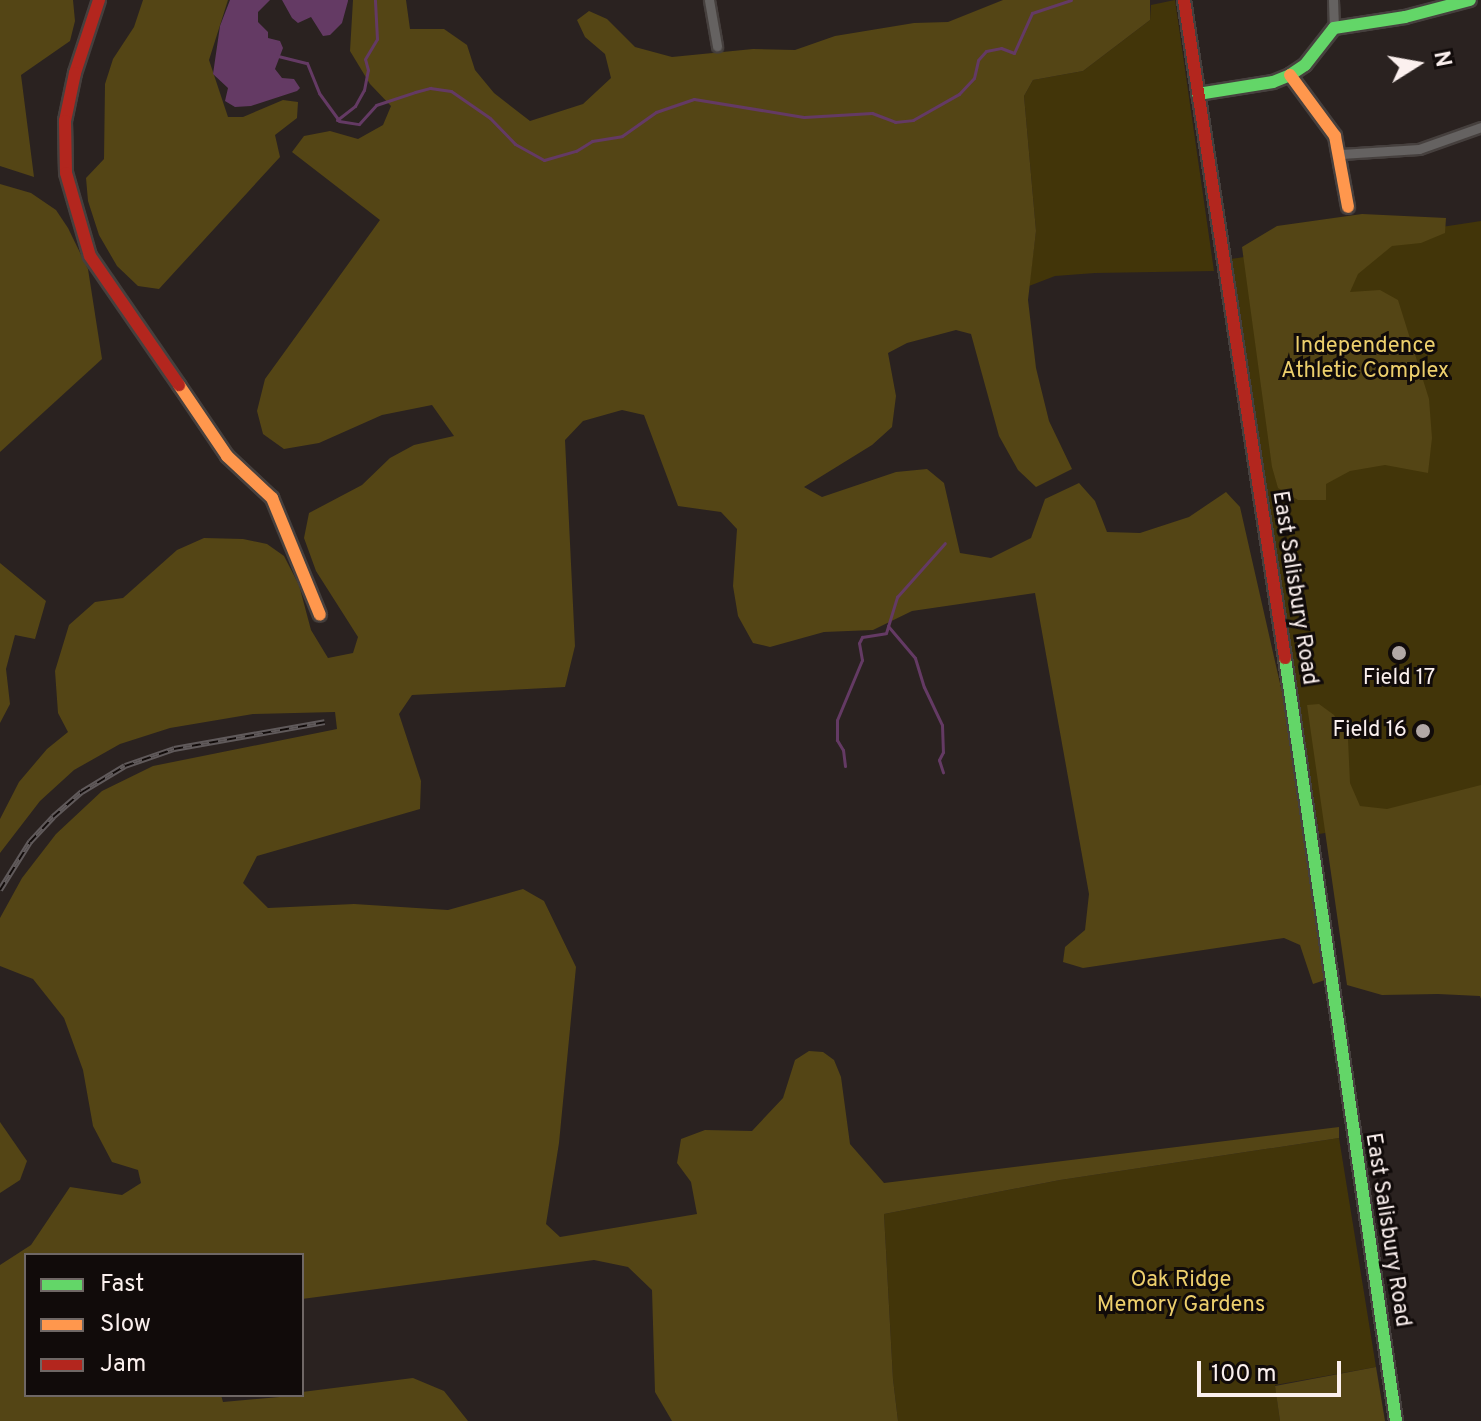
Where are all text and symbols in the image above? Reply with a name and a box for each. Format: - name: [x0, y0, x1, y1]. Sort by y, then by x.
- north arrow: [1377, 24, 1457, 104]
- text: N: [1426, 49, 1456, 70]
- park label: Independence Athletic Complex: [1281, 333, 1449, 384]
- street label: East Salisbury Road: [1266, 489, 1322, 687]
- marker: Field 17: [1390, 644, 1408, 662]
- place label: Field 17: [1363, 666, 1435, 692]
- place label: Field 16: [1333, 718, 1407, 744]
- marker: Field 16: [1414, 722, 1432, 740]
- street label: East Salisbury Road: [1359, 1131, 1415, 1329]
- legend: [24, 1253, 304, 1397]
- park label: Oak Ridge Memory Gardens: [1097, 1267, 1265, 1318]
- text: Fast: [100, 1270, 144, 1300]
- text: Slow: [100, 1310, 151, 1340]
- scale bar: [1201, 1345, 1345, 1395]
- text: Jam: [100, 1350, 146, 1380]
- text: 100 m: [1211, 1360, 1277, 1390]

